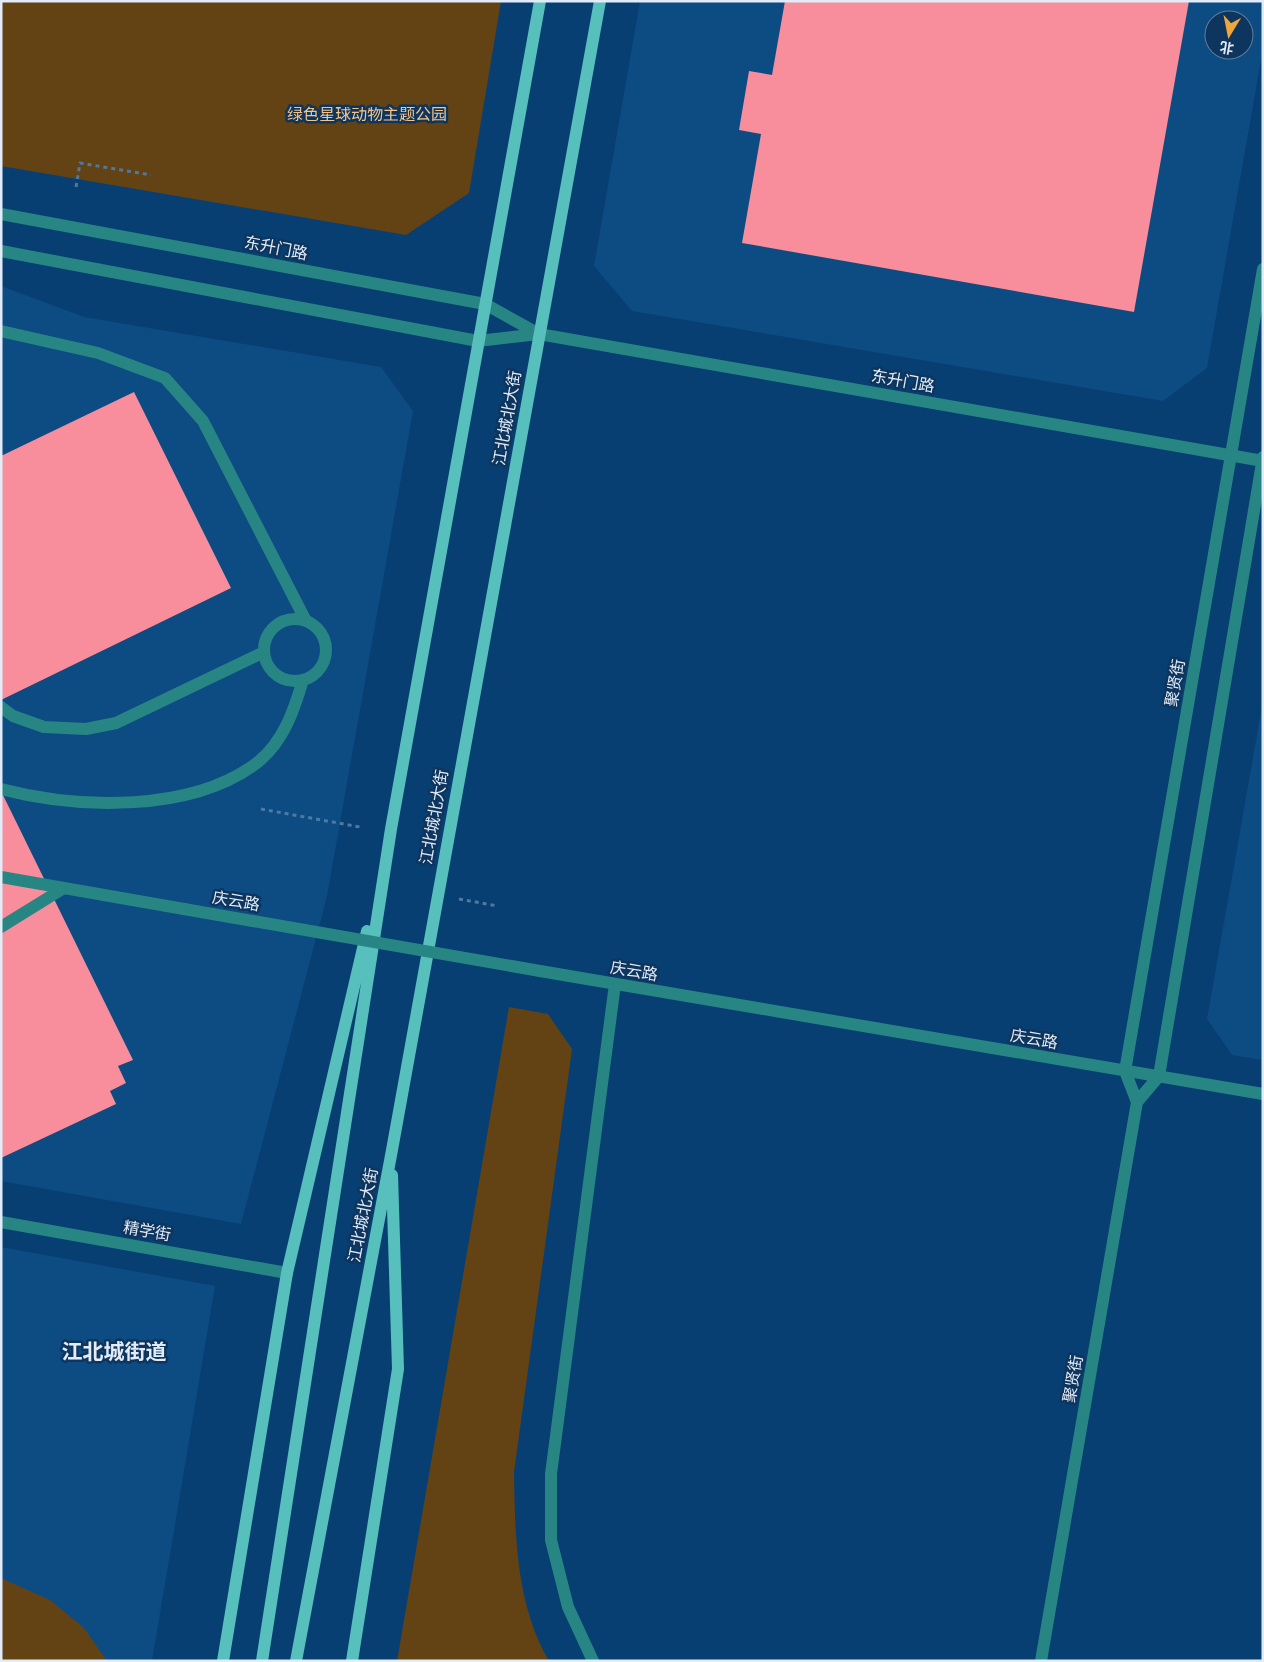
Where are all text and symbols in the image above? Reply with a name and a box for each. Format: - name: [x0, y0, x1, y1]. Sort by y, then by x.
- north arrow: [1204, 10, 1254, 60]
- text: 北: [1218, 38, 1235, 58]
- park label: 绿色星球动物主题公园: [287, 104, 447, 125]
- street label: 东升门路: [243, 232, 309, 264]
- street label: 东升门路: [870, 365, 936, 397]
- street label: 江北城北大街: [488, 369, 526, 467]
- street label: 聚贤街: [1160, 658, 1190, 708]
- street label: 江北城北大街: [415, 768, 453, 866]
- street label: 庆云路: [211, 886, 261, 916]
- street label: 庆云路: [609, 956, 659, 986]
- street label: 庆云路: [1009, 1024, 1059, 1054]
- street label: 江北城北大街: [344, 1166, 382, 1264]
- street label: 精学街: [122, 1216, 172, 1246]
- district label: 江北城街道: [62, 1338, 167, 1365]
- street label: 聚贤街: [1058, 1354, 1088, 1404]

